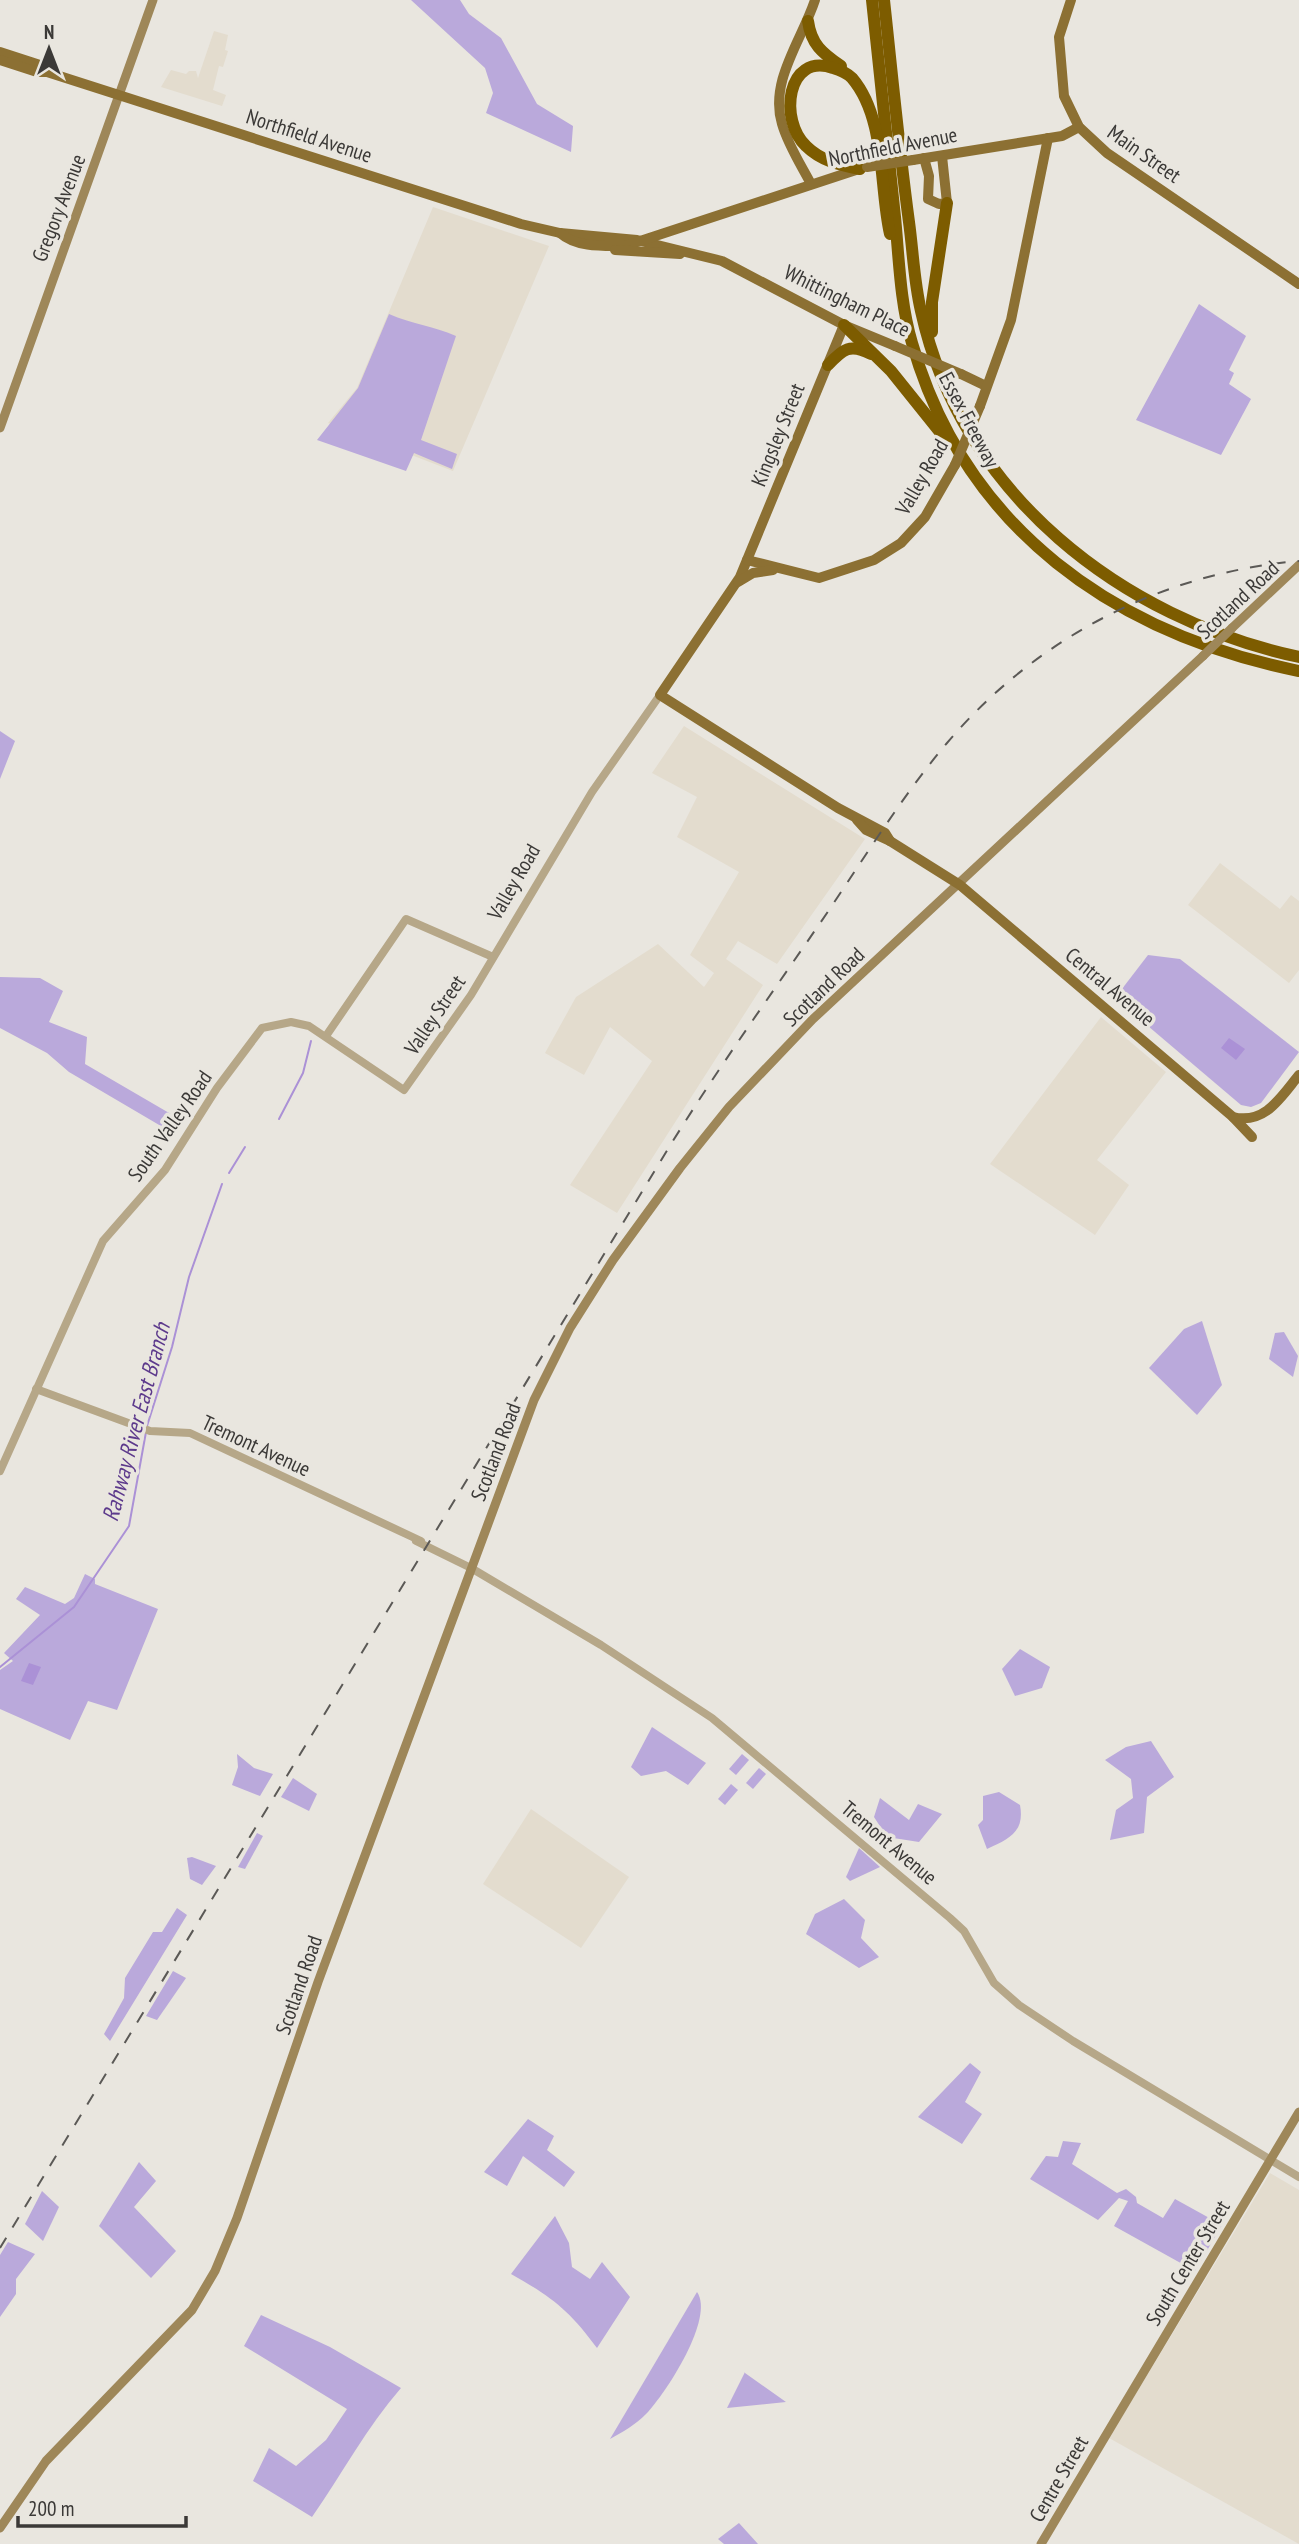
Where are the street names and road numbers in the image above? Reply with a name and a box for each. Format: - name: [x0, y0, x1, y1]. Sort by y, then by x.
- street label: Northfield Avenue: [243, 103, 375, 169]
- street label: Main Street: [1102, 119, 1186, 189]
- street label: Northfield Avenue: [826, 121, 960, 172]
- street label: Gregory Avenue: [26, 150, 91, 265]
- street label: Whittingham Place: [780, 258, 915, 343]
- street label: Essex Freeway: [933, 367, 1006, 472]
- street label: Kingsley Street: [745, 379, 811, 490]
- street label: Valley Road: [889, 434, 954, 520]
- street label: Scotland Road: [1191, 555, 1284, 645]
- street label: Valley Road: [481, 839, 546, 925]
- street label: Scotland Road: [777, 941, 870, 1032]
- street label: Central Avenue: [1060, 941, 1161, 1032]
- street label: Valley Street: [398, 969, 471, 1061]
- street label: South Valley Road: [122, 1065, 218, 1186]
- street label: Scotland Road: [465, 1399, 527, 1505]
- street label: Tremont Avenue: [198, 1409, 315, 1482]
- street label: Tremont Avenue: [836, 1795, 943, 1890]
- street label: Scotland Road: [269, 1932, 328, 2038]
- street label: South Center Street: [1140, 2195, 1236, 2330]
- street label: Centre Street: [1023, 2431, 1094, 2527]

